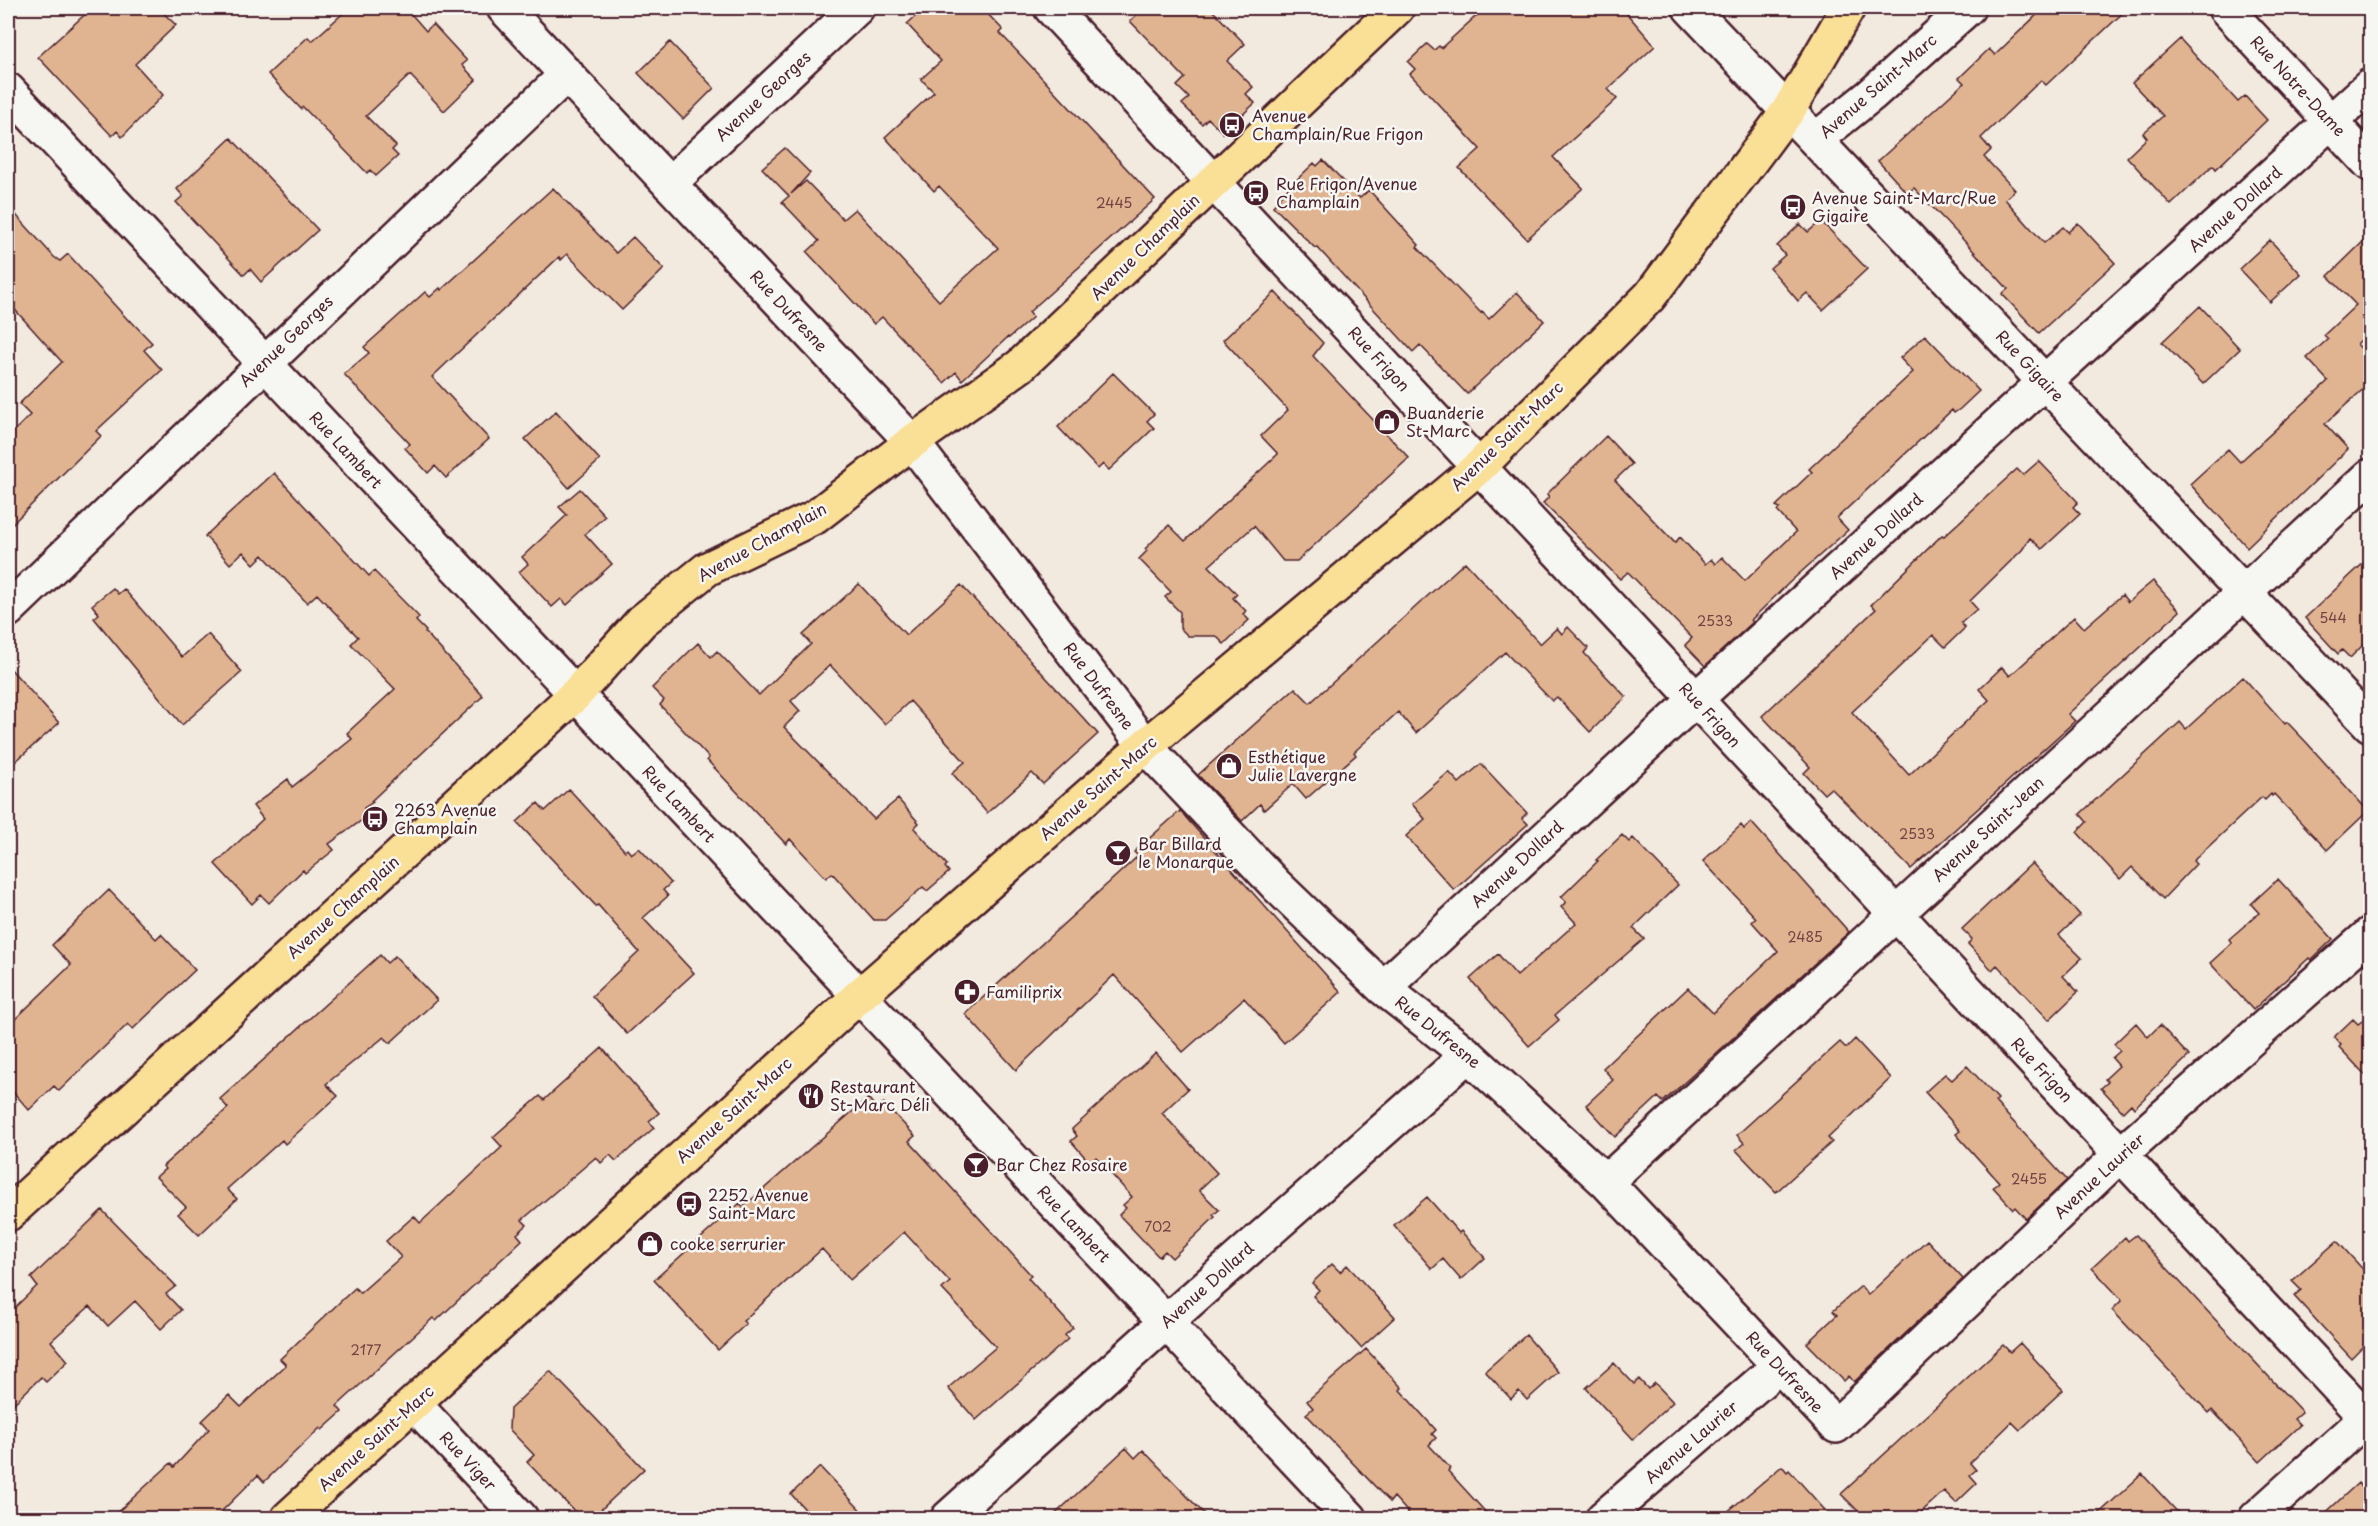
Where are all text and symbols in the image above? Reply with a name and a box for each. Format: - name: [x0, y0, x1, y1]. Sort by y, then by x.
- street label: Avenue Saint-Marc: [1813, 27, 1941, 143]
- street label: Rue Notre-Dame: [2246, 29, 2352, 141]
- street label: Avenue Georges: [709, 45, 815, 146]
- place label: Avenue Champlain/Rue Frigon: [1252, 103, 1423, 145]
- bus stop icon: Avenue Champlain/Rue Frigon: [1217, 110, 1247, 140]
- street label: Avenue Dollard: [2182, 160, 2287, 257]
- place label: Rue Frigon/Avenue Champlain: [1276, 171, 1418, 213]
- bus stop icon: Rue Frigon/Avenue Champlain: [1241, 178, 1271, 208]
- place label: Avenue Saint-Marc/Rue Gigaire: [1812, 185, 1997, 227]
- street label: Avenue Champlain: [1084, 188, 1204, 305]
- house number: 2445: [1096, 192, 1132, 213]
- bus stop icon: Avenue Saint-Marc/Rue Gigaire: [1778, 192, 1808, 222]
- street label: Rue Dufresne: [745, 264, 834, 357]
- street label: Avenue Georges: [233, 289, 338, 392]
- street label: Rue Frigon: [1343, 320, 1416, 396]
- street label: Rue Gigaire: [1991, 324, 2070, 406]
- street label: Avenue Saint-Marc: [1445, 375, 1568, 495]
- place label: Buanderie St-Marc: [1406, 400, 1484, 442]
- street label: Rue Lambert: [305, 405, 389, 494]
- shop icon: Buanderie St-Marc: [1372, 407, 1402, 437]
- street label: Avenue Dollard: [1823, 487, 1928, 584]
- street label: Avenue Champlain: [693, 496, 830, 587]
- house number: 544: [2319, 607, 2347, 628]
- house number: 2533: [1697, 610, 1733, 631]
- street label: Rue Dufresne: [1059, 637, 1141, 734]
- street label: Rue Frigon: [1674, 676, 1747, 752]
- street label: Avenue Saint-Marc: [1033, 729, 1161, 845]
- place label: Esthétique Julie Lavergne: [1248, 744, 1357, 786]
- shop icon: Esthétique Julie Lavergne: [1214, 751, 1244, 781]
- street label: Rue Lambert: [638, 759, 722, 848]
- street label: Avenue Saint-Jean: [1926, 770, 2048, 886]
- place label: 2263 Avenue Champlain: [394, 797, 497, 839]
- bus stop icon: 2263 Avenue Champlain: [360, 804, 390, 834]
- street label: Avenue Dollard: [1465, 814, 1568, 912]
- house number: 2533: [1899, 823, 1935, 844]
- place label: Bar Billard le Monarque: [1138, 831, 1234, 873]
- bar icon: Bar Billard le Monarque: [1103, 838, 1133, 868]
- street label: Avenue Champlain: [281, 849, 404, 963]
- house number: 2485: [1787, 926, 1823, 947]
- pharmacy icon: Familiprix: [952, 977, 982, 1007]
- place label: Familiprix: [986, 979, 1062, 1003]
- street label: Rue Dufresne: [1391, 989, 1487, 1073]
- street label: Rue Frigon: [2006, 1031, 2079, 1107]
- street label: Avenue Saint-Marc: [670, 1051, 797, 1168]
- place label: Restaurant St-Marc Déli: [830, 1074, 930, 1116]
- restaurant icon: Restaurant St-Marc Déli: [796, 1081, 826, 1111]
- street label: Avenue Laurier: [2048, 1126, 2149, 1224]
- bar icon: Bar Chez Rosaire: [961, 1150, 991, 1180]
- place label: Bar Chez Rosaire: [996, 1152, 1128, 1176]
- house number: 2455: [2011, 1168, 2047, 1189]
- street label: Rue Lambert: [1033, 1179, 1117, 1268]
- place label: 2252 Avenue Saint-Marc: [708, 1182, 809, 1224]
- bus stop icon: 2252 Avenue Saint-Marc: [674, 1189, 704, 1219]
- house number: 702: [1144, 1216, 1172, 1237]
- shop icon: cooke serrurier: [635, 1229, 665, 1259]
- place label: cooke serrurier: [670, 1231, 786, 1255]
- street label: Avenue Dollard: [1154, 1236, 1259, 1333]
- street label: Rue Dufresne: [1741, 1325, 1830, 1418]
- house number: 2177: [351, 1339, 382, 1360]
- street label: Avenue Saint-Marc: [312, 1379, 439, 1496]
- street label: Avenue Laurier: [1639, 1394, 1743, 1488]
- street label: Rue Viger: [435, 1425, 503, 1496]

